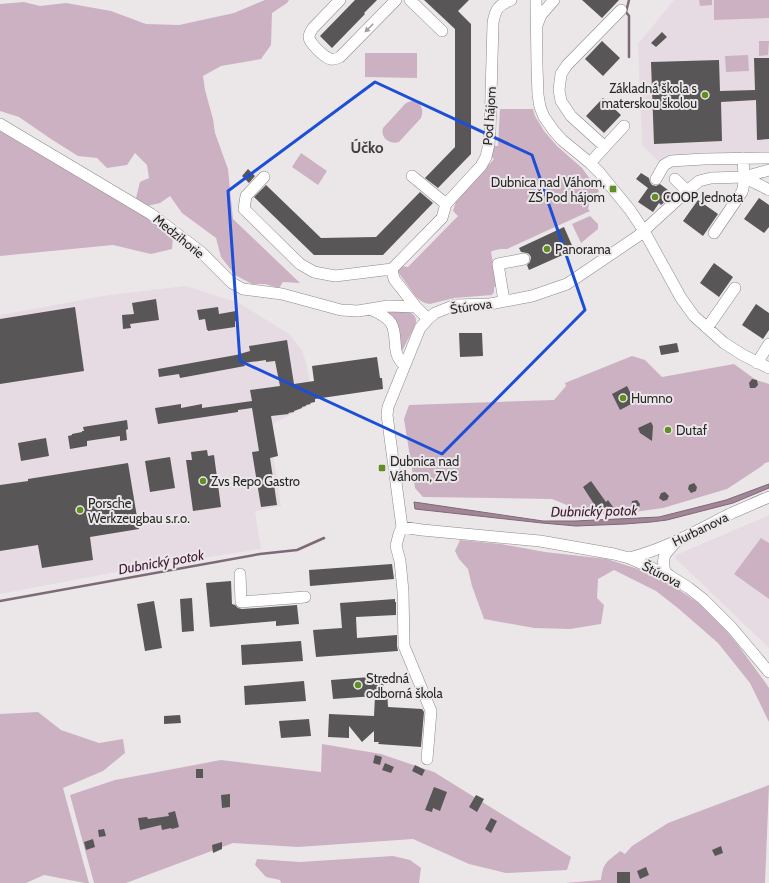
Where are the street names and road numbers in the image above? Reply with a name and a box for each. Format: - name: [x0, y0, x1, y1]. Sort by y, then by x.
- street label: Pod hájom: [479, 86, 500, 146]
- street label: Medzihorie: [150, 211, 208, 262]
- street label: Štúrova: [449, 294, 494, 317]
- street label: Hurbanova: [669, 508, 731, 549]
- street label: Štúrova: [640, 556, 686, 591]

